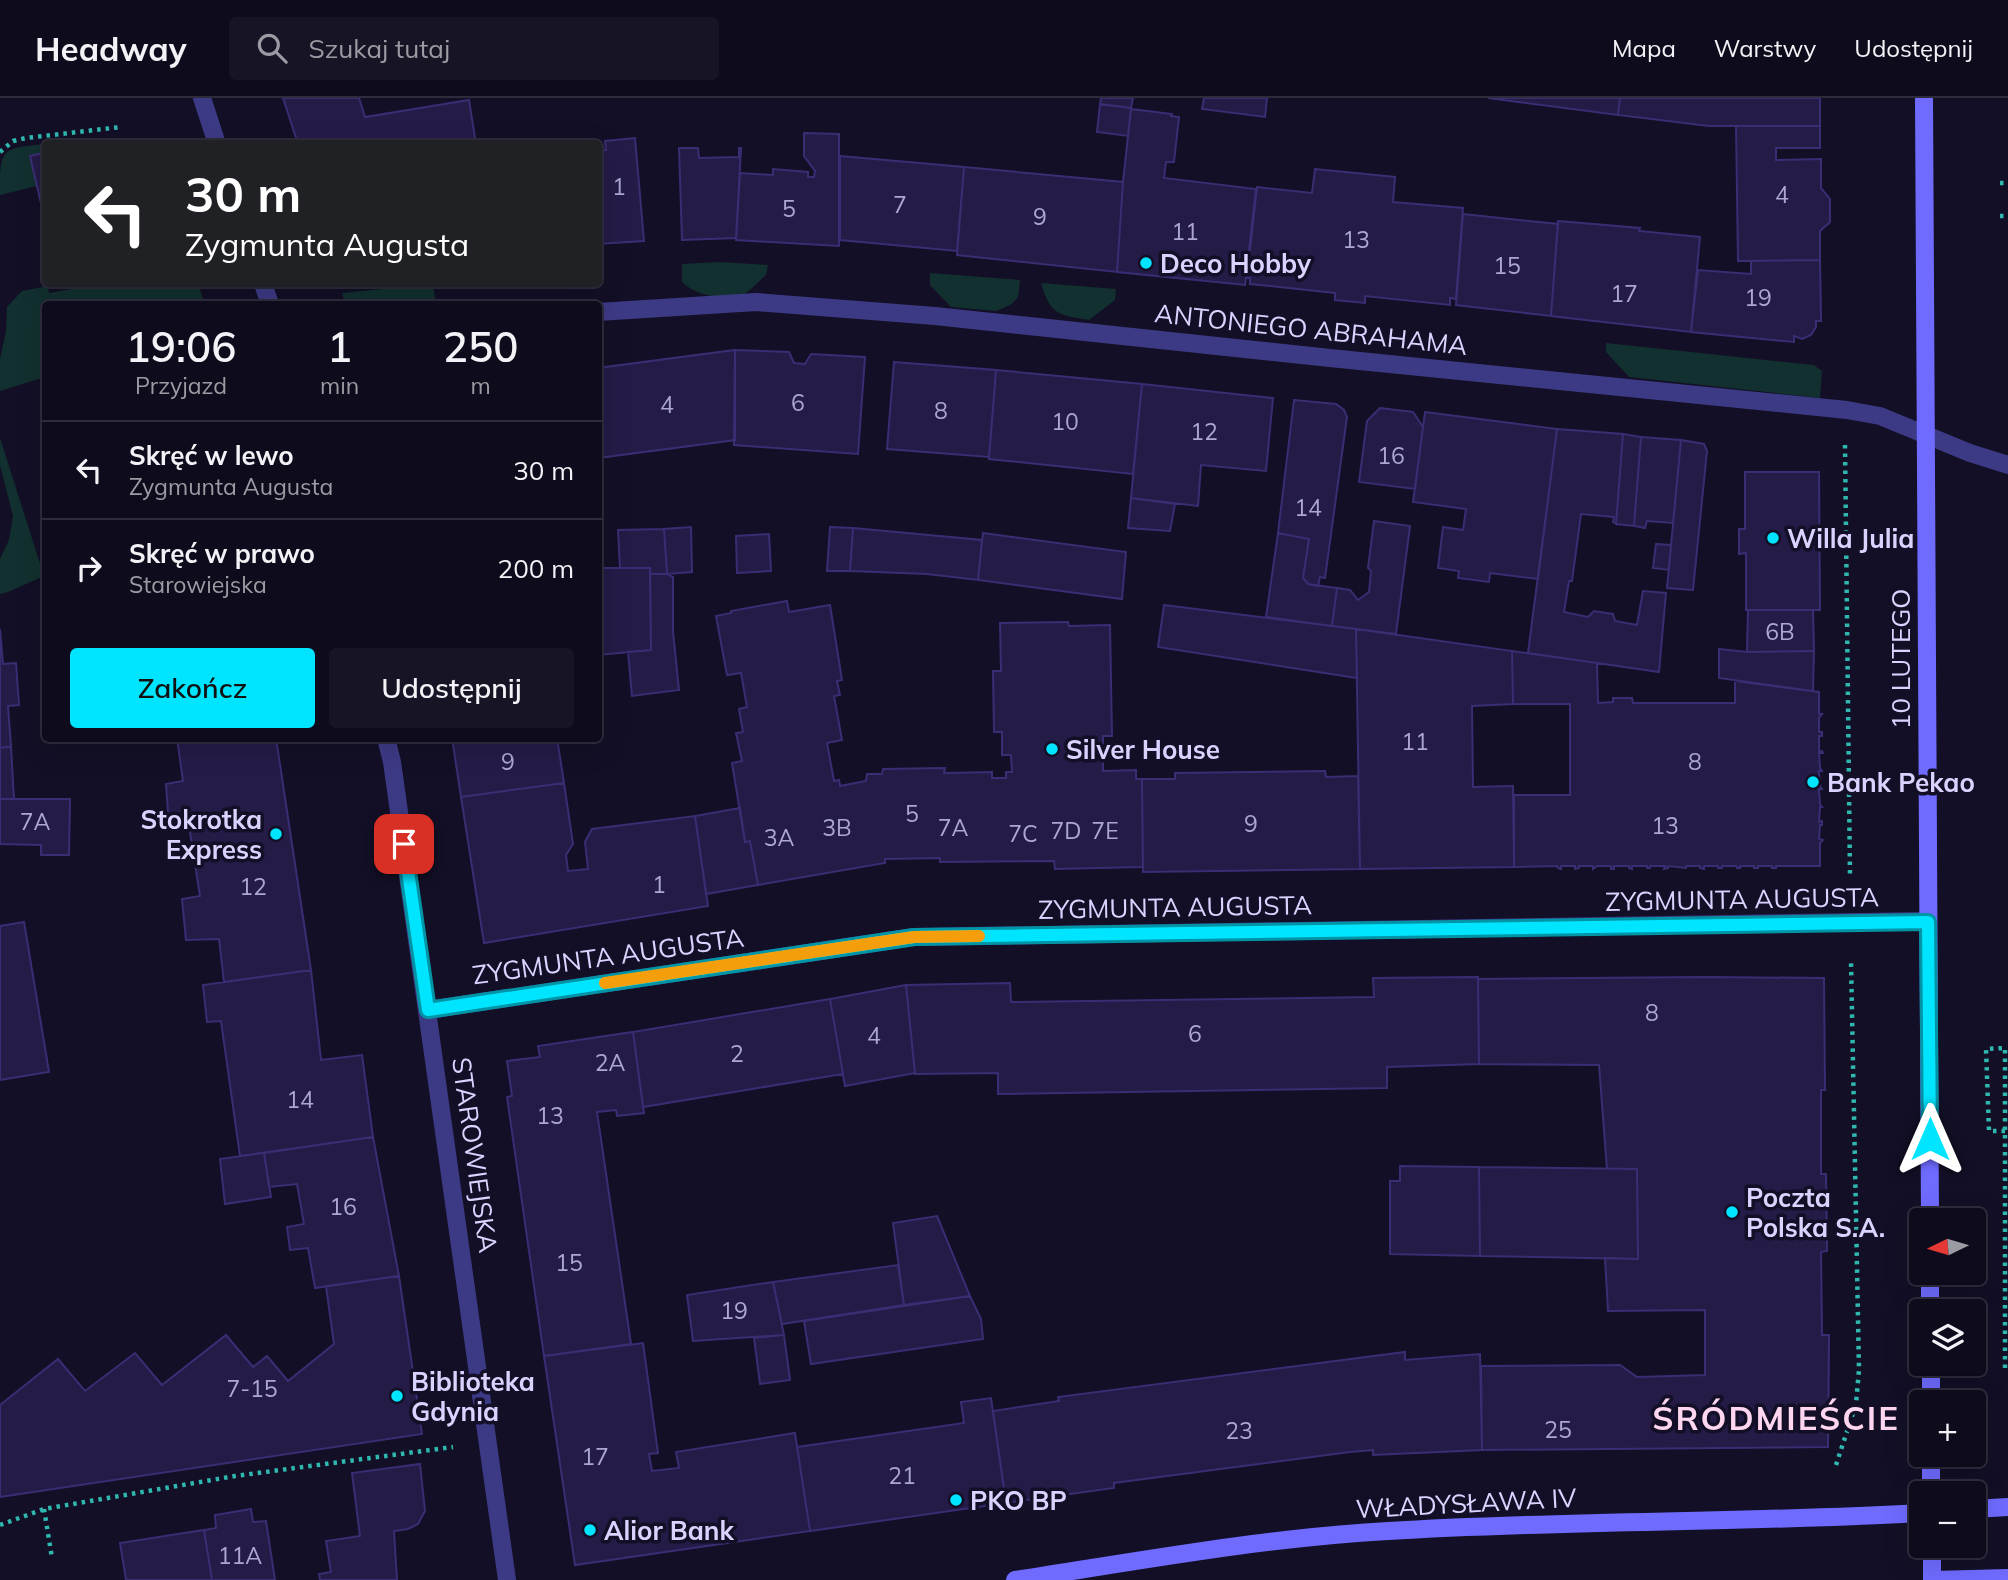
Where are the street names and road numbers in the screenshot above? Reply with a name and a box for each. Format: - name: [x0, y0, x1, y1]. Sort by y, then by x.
- street label: ANTONIEGO ABRAHAMA: [1153, 296, 1469, 362]
- street label: 10 LUTEGO: [1884, 589, 1917, 729]
- street label: ZYGMUNTA AUGUSTA: [1605, 880, 1879, 918]
- street label: ZYGMUNTA AUGUSTA: [1038, 888, 1312, 926]
- street label: ZYGMUNTA AUGUSTA: [470, 921, 746, 991]
- street label: STAROWIEJSKA: [445, 1055, 505, 1255]
- street label: WŁADYSŁAWA IV: [1355, 1481, 1578, 1525]

